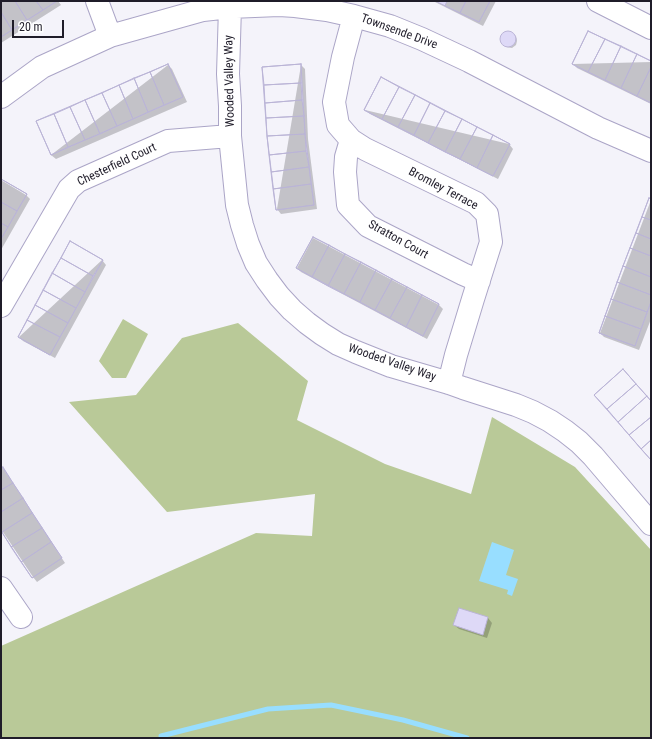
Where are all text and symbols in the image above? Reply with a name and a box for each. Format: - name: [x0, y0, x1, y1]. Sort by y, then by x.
- street label: Townsende Drive: [359, 11, 439, 53]
- scale bar: [14, 12, 66, 38]
- text: 20 m: [19, 20, 43, 34]
- street label: Wooded Valley Way: [222, 35, 238, 127]
- street label: Chesterfield Court: [75, 140, 159, 190]
- street label: Bromley Terrace: [406, 165, 480, 213]
- street label: Stratton Court: [365, 218, 431, 262]
- street label: Wooded Valley Way: [346, 341, 438, 385]

